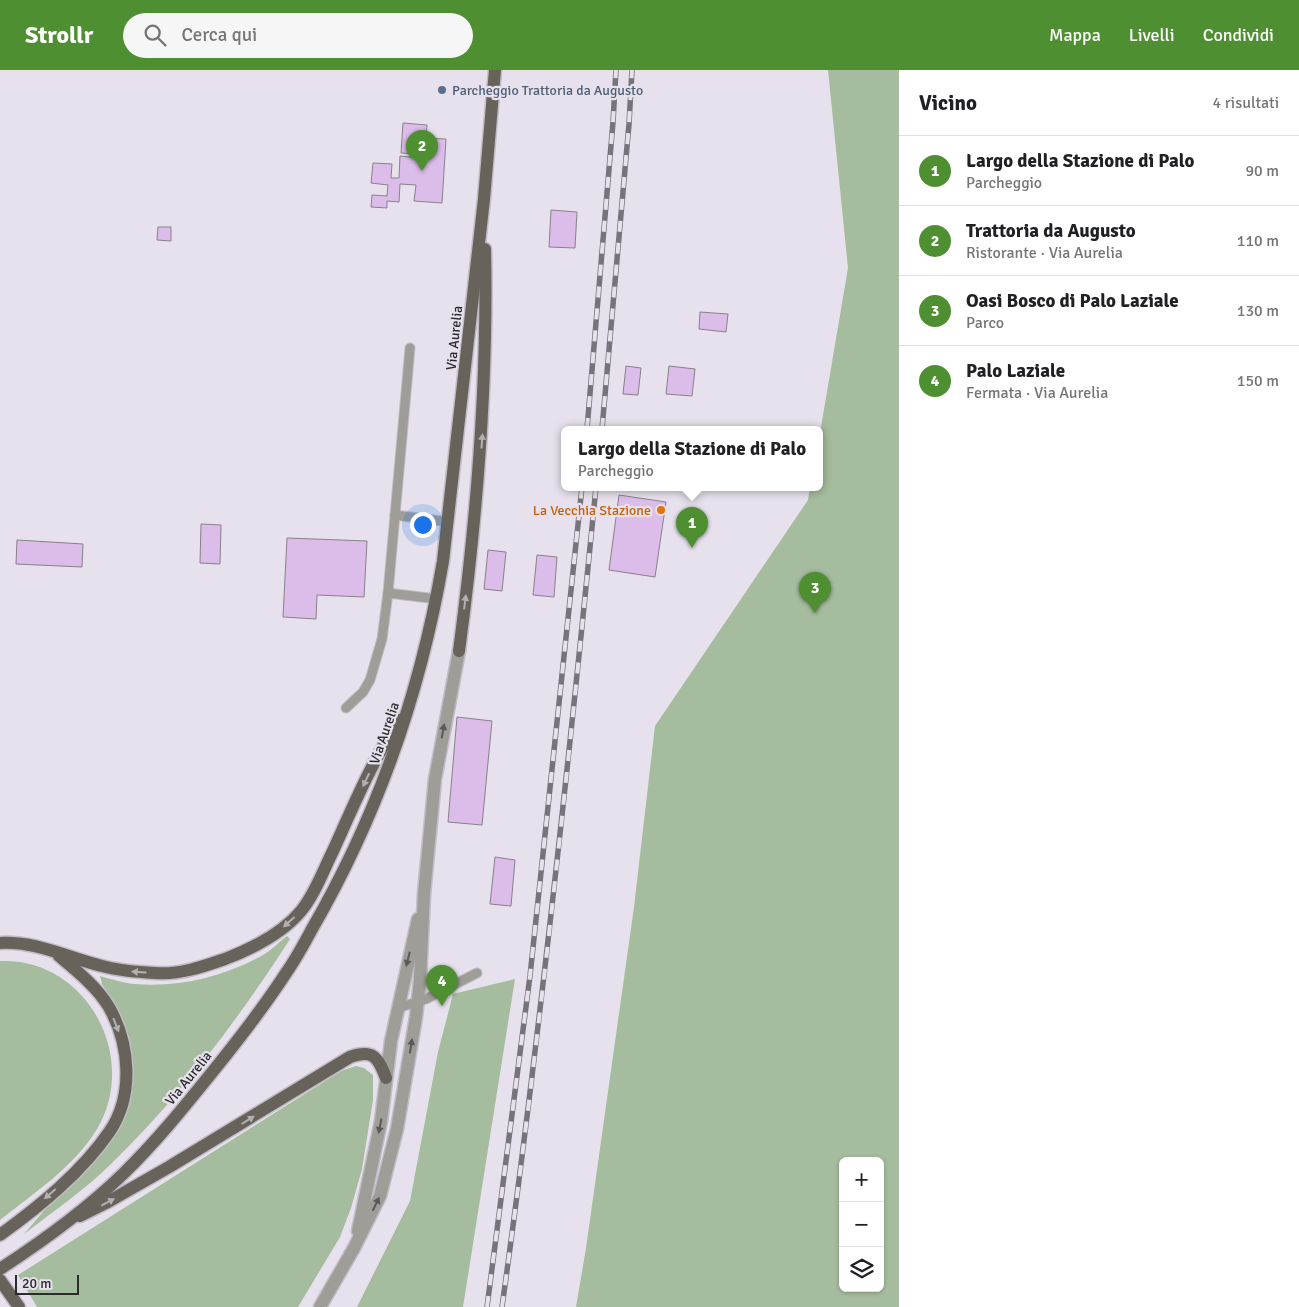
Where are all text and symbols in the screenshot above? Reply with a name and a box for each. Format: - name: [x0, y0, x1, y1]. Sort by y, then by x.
- search box: [123, 13, 473, 58]
- text: Strollr: [25, 20, 93, 50]
- icon: search: [141, 21, 169, 49]
- text: Cerca qui: [181, 23, 257, 47]
- text: Mappa: [1049, 24, 1101, 46]
- text: Livelli: [1129, 24, 1175, 46]
- text: Condividi: [1203, 24, 1274, 46]
- place label: Parcheggio Trattoria da Augusto: [452, 82, 643, 99]
- marker: Parcheggio Trattoria da Augusto: [436, 84, 448, 96]
- text: Vicino: [919, 90, 977, 116]
- text: 4 risultati: [1213, 93, 1279, 113]
- pin: 2: [406, 130, 438, 171]
- text: Largo della Stazione di Palo: [966, 149, 1195, 173]
- text: 1: [931, 161, 939, 181]
- text: 90 m: [1245, 161, 1279, 181]
- text: Parcheggio: [966, 173, 1042, 193]
- text: Trattoria da Augusto: [966, 219, 1136, 243]
- text: 2: [931, 231, 939, 251]
- text: 110 m: [1237, 231, 1279, 251]
- text: Ristorante · Via Aurelia: [966, 243, 1123, 263]
- text: Oasi Bosco di Palo Laziale: [966, 289, 1179, 313]
- text: 3: [931, 301, 939, 321]
- text: 130 m: [1237, 301, 1279, 321]
- street label: Via Aurelia: [443, 305, 466, 371]
- text: Parco: [966, 313, 1004, 333]
- text: Palo Laziale: [966, 359, 1065, 383]
- text: 4: [931, 371, 939, 391]
- text: 150 m: [1237, 371, 1279, 391]
- text: Fermata · Via Aurelia: [966, 383, 1108, 403]
- popup: [561, 426, 823, 491]
- one-way arrow: [478, 432, 486, 448]
- text: Largo della Stazione di Palo: [578, 437, 806, 461]
- text: Parcheggio: [578, 461, 654, 481]
- place label: La Vecchia Stazione: [533, 502, 651, 519]
- marker: La Vecchia Stazione: [655, 504, 667, 516]
- pin: 1: [676, 507, 708, 548]
- your location: [410, 512, 436, 538]
- pin: 3: [799, 572, 831, 613]
- one-way arrow: [461, 594, 469, 610]
- street label: Via Aurelia: [366, 700, 403, 767]
- one-way arrow: [439, 723, 447, 739]
- one-way arrow: [362, 773, 370, 787]
- one-way arrow: [283, 916, 295, 928]
- one-way arrow: [404, 951, 412, 966]
- pin: 4: [426, 965, 458, 1006]
- one-way arrow: [131, 968, 147, 976]
- one-way arrow: [113, 1018, 121, 1032]
- one-way arrow: [407, 1038, 415, 1054]
- street label: Via Aurelia: [161, 1048, 215, 1109]
- one-way arrow: [241, 1115, 255, 1125]
- one-way arrow: [375, 1118, 383, 1134]
- map controls: [839, 1157, 884, 1292]
- button: +: [839, 1157, 884, 1202]
- one-way arrow: [45, 1188, 57, 1200]
- one-way arrow: [372, 1197, 380, 1211]
- one-way arrow: [101, 1198, 115, 1206]
- button: −: [839, 1202, 884, 1247]
- button: layers: [839, 1247, 884, 1292]
- scale bar: [15, 1272, 79, 1295]
- text: 20 m: [22, 1275, 51, 1292]

